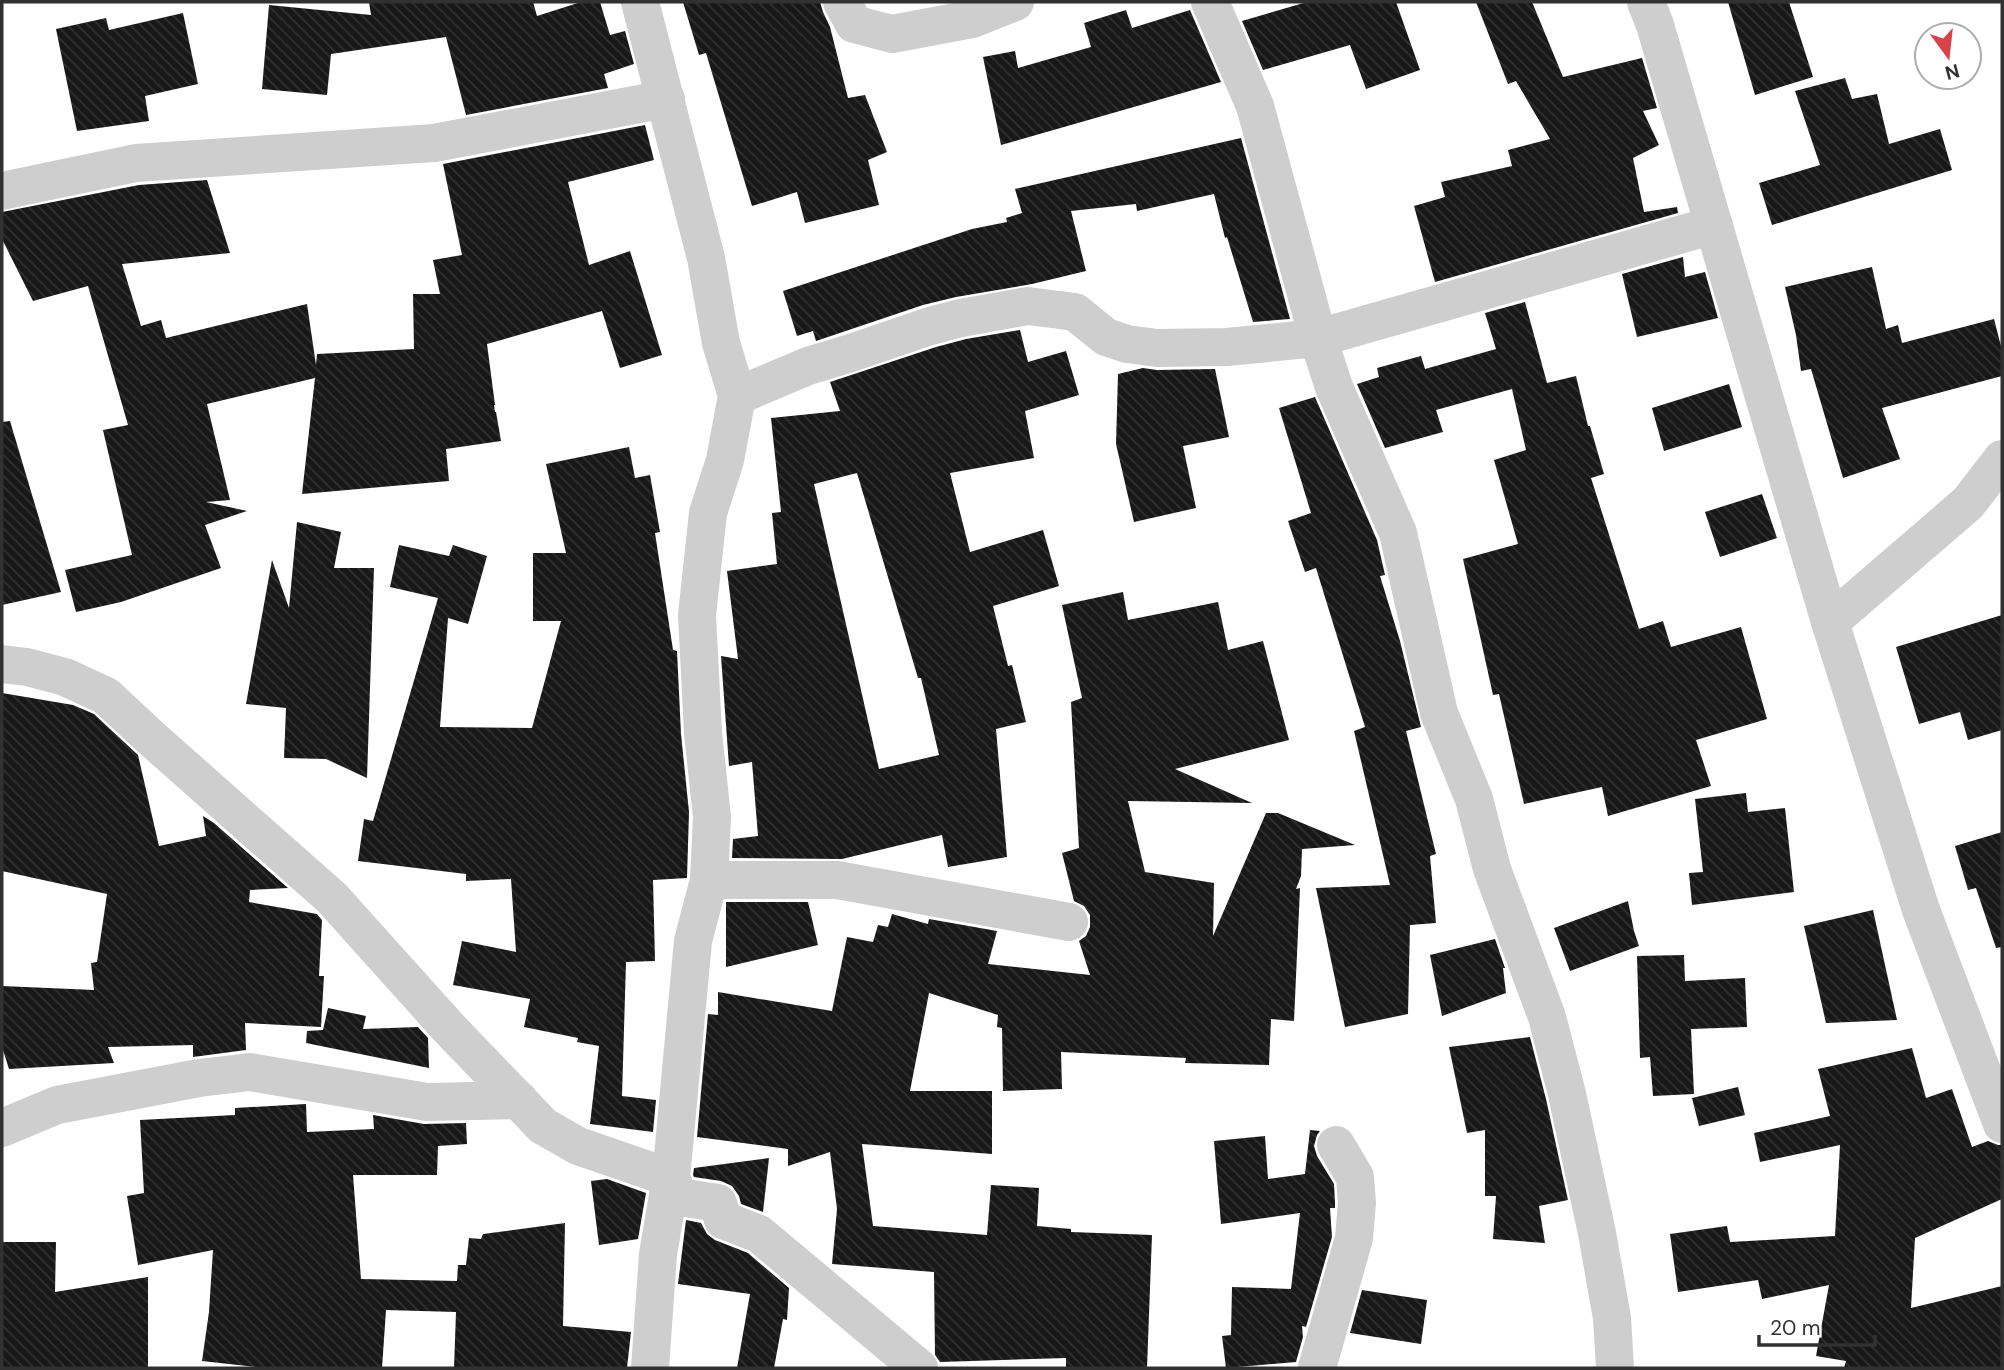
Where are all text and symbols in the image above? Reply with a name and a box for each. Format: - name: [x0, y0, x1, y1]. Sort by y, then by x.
- north arrow: [1913, 21, 1983, 91]
- text: N: [1942, 58, 1962, 86]
- scale bar: [1759, 1304, 1874, 1348]
- text: 20 m: [1770, 1314, 1821, 1342]

